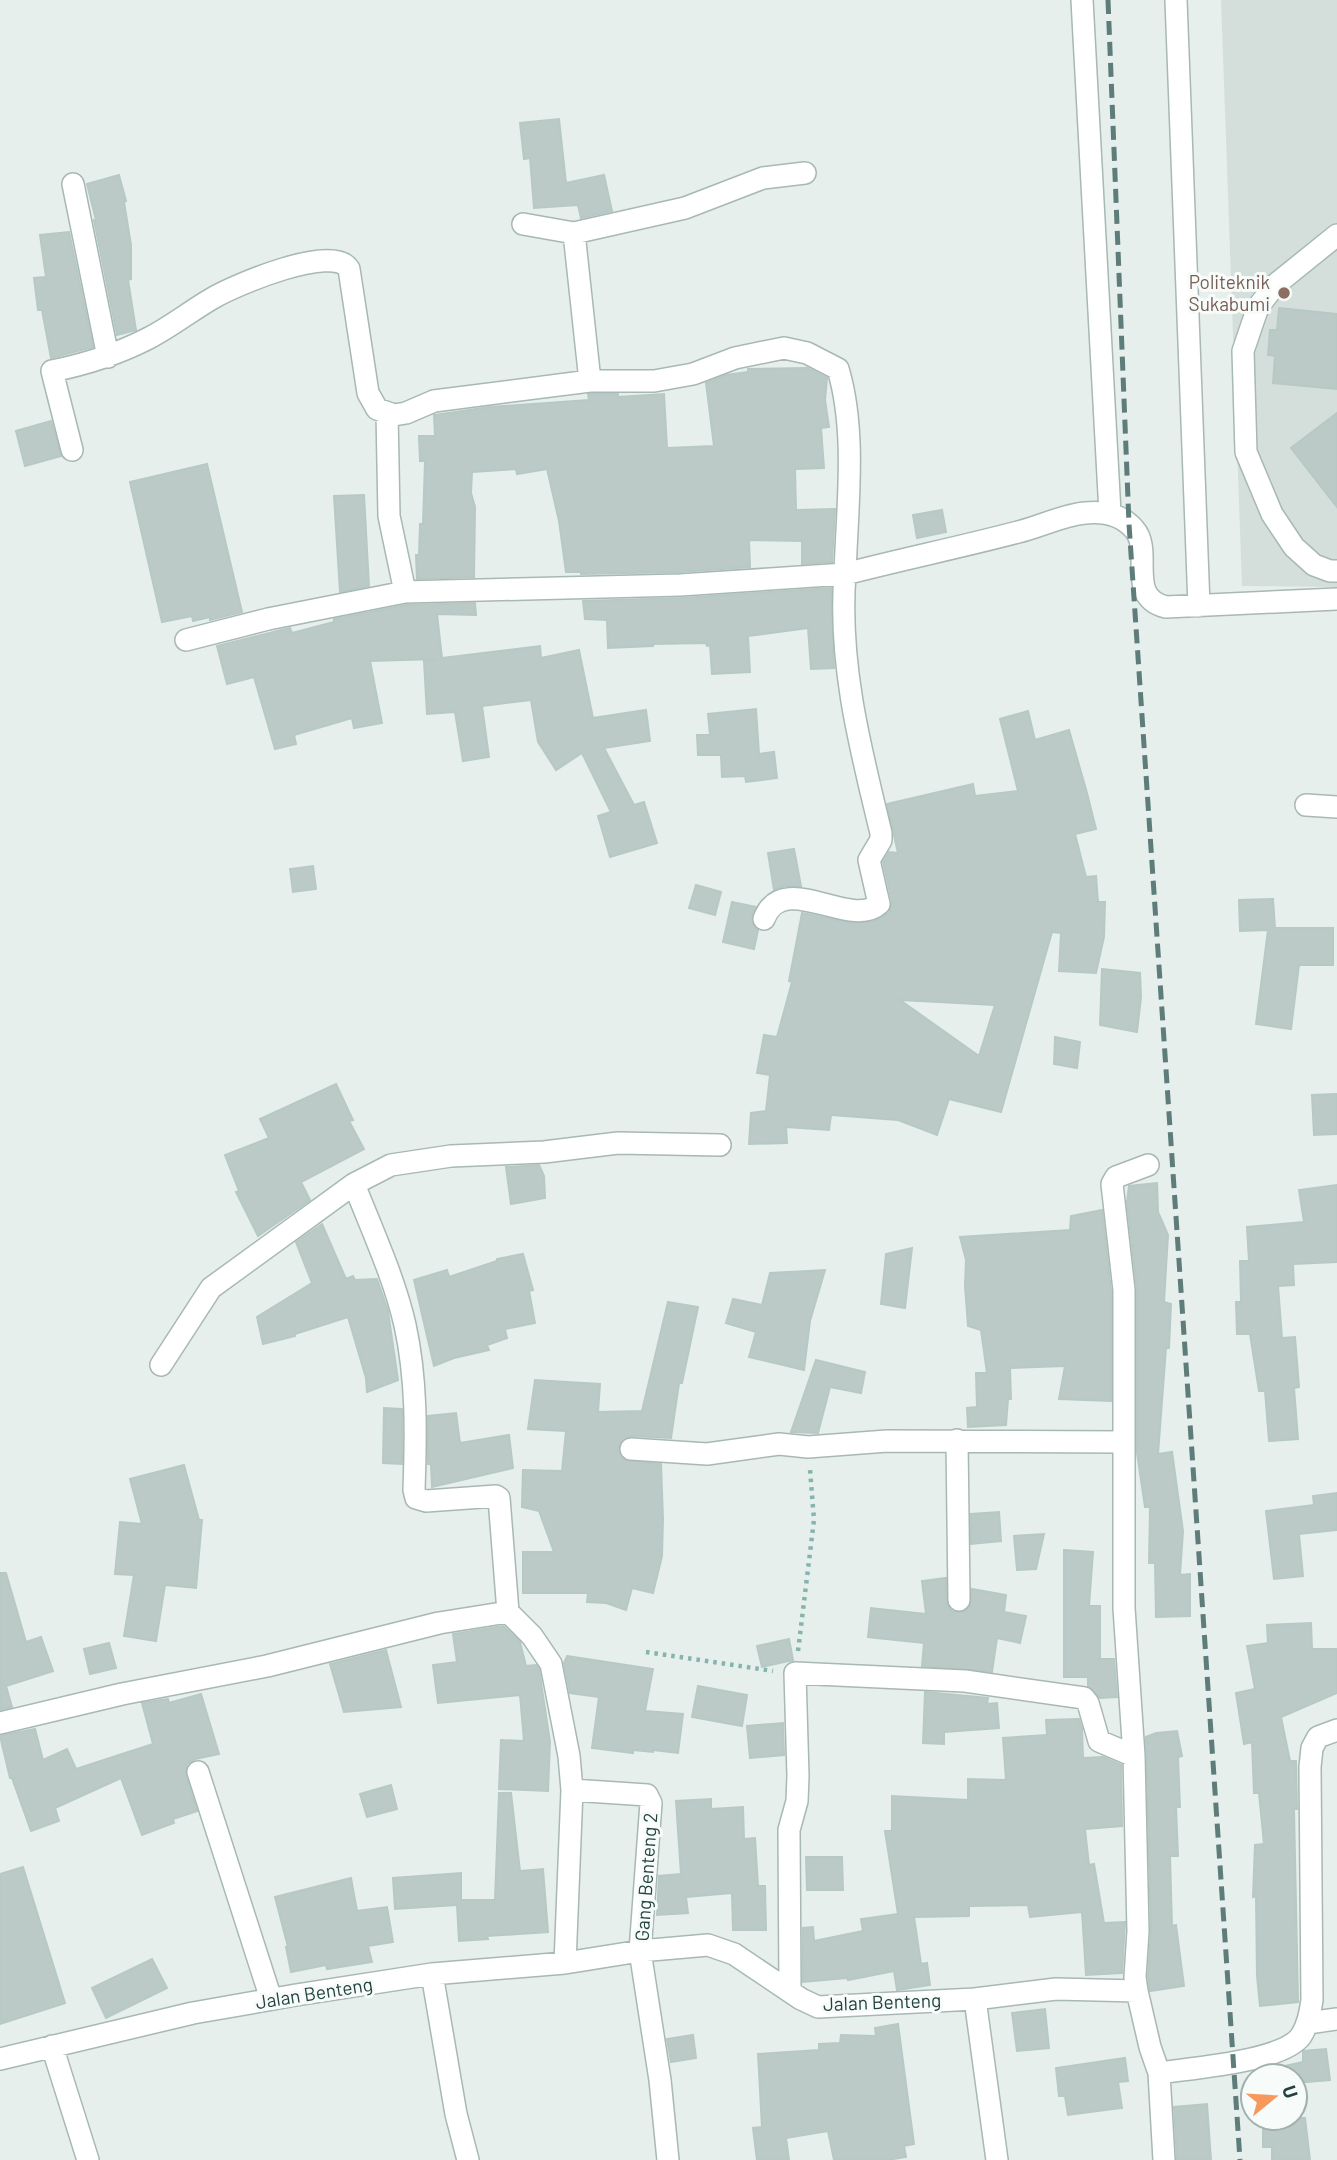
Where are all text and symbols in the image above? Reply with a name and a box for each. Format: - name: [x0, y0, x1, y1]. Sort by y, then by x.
- place label: Politeknik Sukabumi: [1189, 270, 1270, 315]
- marker: Politeknik Sukabumi: [1276, 285, 1292, 301]
- street label: Gang Benteng 2: [630, 1812, 661, 1942]
- street label: Jalan Benteng: [254, 1972, 374, 2013]
- street label: Jalan Benteng: [822, 1988, 941, 2015]
- north arrow: [1239, 2062, 1309, 2132]
- text: U: [1278, 2082, 1303, 2101]

